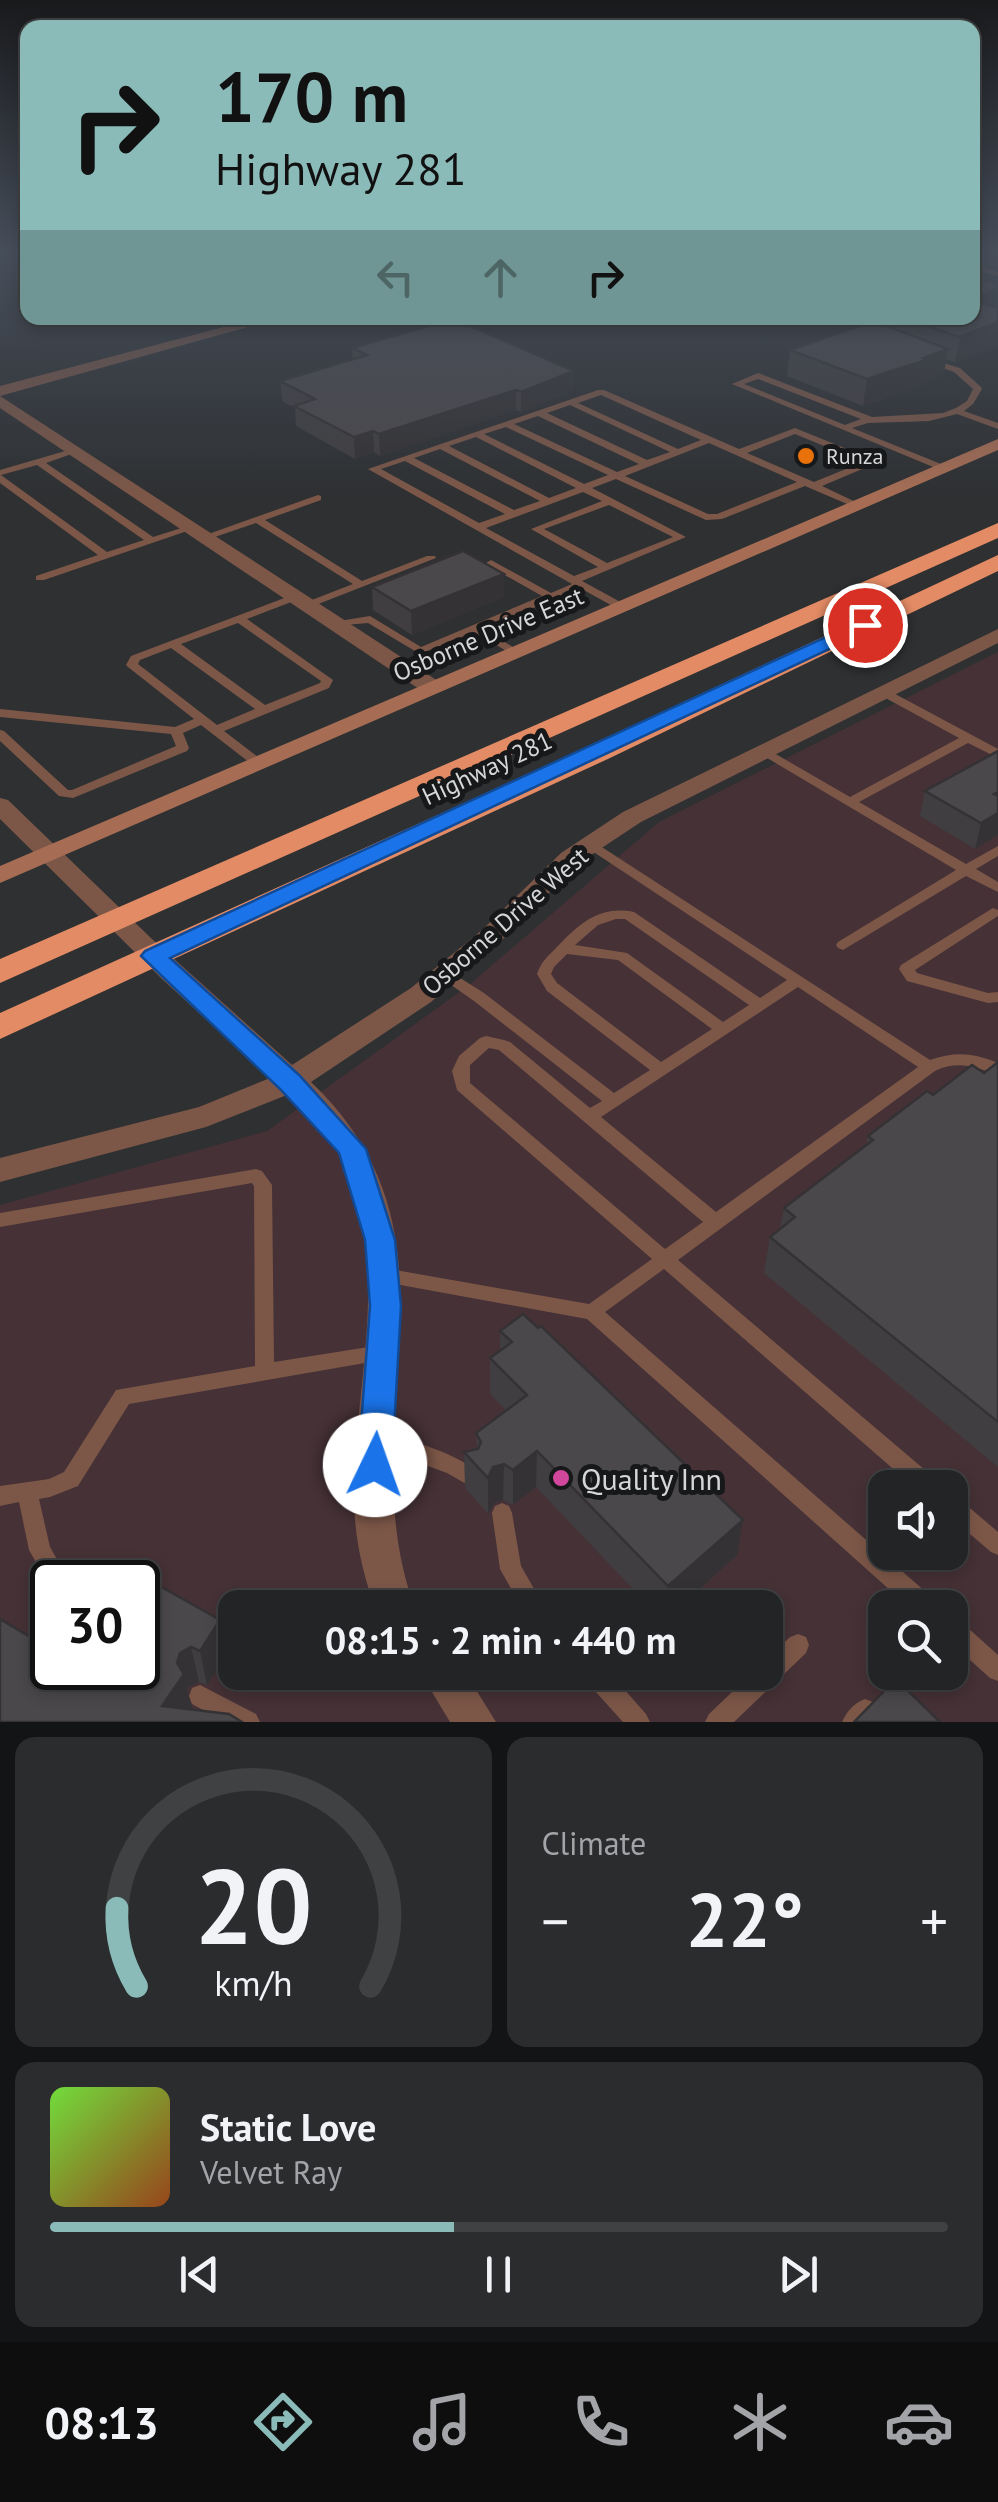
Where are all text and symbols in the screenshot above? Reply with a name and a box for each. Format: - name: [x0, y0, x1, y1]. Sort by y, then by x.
- text: 170 m: [215, 51, 408, 141]
- icon: right: [50, 60, 180, 190]
- text: Highway 281: [215, 139, 466, 197]
- icon: left: [368, 250, 423, 305]
- icon: ahead: [473, 250, 528, 305]
- icon: right: [578, 250, 633, 305]
- place label: Runza: [826, 442, 884, 470]
- marker: Runza: [795, 445, 817, 467]
- street label: Osborne Drive East: [388, 579, 588, 689]
- pin: [823, 583, 908, 668]
- icon: arrive: [838, 598, 893, 653]
- street label: Highway 281: [417, 724, 557, 812]
- street label: Osborne Drive West: [415, 840, 595, 1002]
- position arrow: [323, 1413, 427, 1517]
- place label: Quality Inn: [581, 1459, 722, 1498]
- marker: Quality Inn: [550, 1467, 572, 1489]
- map controls: [868, 1470, 968, 1690]
- button: sound: [868, 1470, 968, 1570]
- speed limit sign: 30: [30, 1560, 160, 1690]
- button: search: [868, 1590, 968, 1690]
- text: 08:15 · 2 min · 440 m: [325, 1615, 676, 1664]
- text: Climate: [542, 1822, 646, 1864]
- text: 20: [194, 1838, 312, 1973]
- text: 22°: [686, 1871, 804, 1968]
- text: −: [542, 1885, 569, 1956]
- text: +: [920, 1885, 948, 1956]
- text: km/h: [214, 1960, 292, 2006]
- text: Static Love: [200, 2102, 376, 2151]
- text: Velvet Ray: [200, 2151, 342, 2193]
- icon: previous: [172, 2247, 227, 2302]
- icon: pause: [471, 2247, 526, 2302]
- icon: next: [771, 2247, 826, 2302]
- icon: directions: [248, 2387, 318, 2457]
- icon: music: [407, 2387, 477, 2457]
- icon: phone: [566, 2387, 636, 2457]
- icon: climate: [725, 2387, 795, 2457]
- icon: car: [884, 2387, 954, 2457]
- text: 08:13: [44, 2393, 159, 2451]

